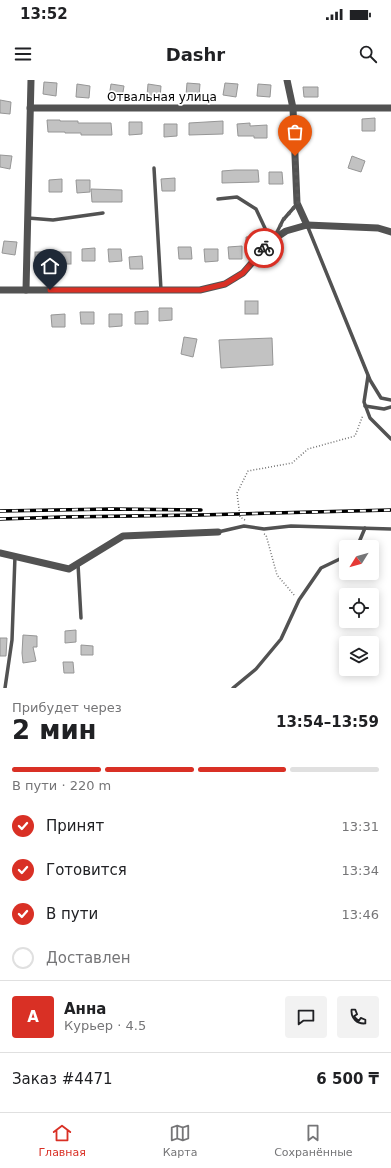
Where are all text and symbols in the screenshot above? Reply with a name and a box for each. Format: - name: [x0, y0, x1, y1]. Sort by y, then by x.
- text: 13:52: [20, 5, 68, 23]
- icon: menu: [12, 43, 34, 65]
- icon: search: [357, 43, 379, 65]
- text: Dashr: [166, 44, 225, 65]
- street label: Отвальная улица: [107, 90, 217, 104]
- pin: [278, 115, 312, 156]
- icon: bag: [284, 121, 306, 143]
- courier: [244, 228, 284, 268]
- icon: bike: [253, 237, 275, 259]
- pin: [33, 249, 67, 290]
- icon: home: [39, 255, 61, 277]
- north arrow: [339, 540, 379, 580]
- map controls: [339, 540, 379, 676]
- button: locate: [339, 588, 379, 628]
- button: layers: [339, 636, 379, 676]
- text: Прибудет через: [12, 700, 122, 715]
- text: 13:54–13:59: [276, 713, 379, 731]
- text: 2 мин: [12, 715, 97, 745]
- text: В пути · 220 m: [12, 778, 111, 793]
- icon: check: [12, 815, 34, 837]
- text: Принят: [46, 817, 104, 835]
- text: 13:31: [342, 819, 379, 834]
- icon: check: [12, 859, 34, 881]
- text: Готовится: [46, 861, 127, 879]
- text: 13:34: [342, 863, 379, 878]
- icon: check: [12, 903, 34, 925]
- text: В пути: [46, 905, 98, 923]
- text: 13:46: [342, 907, 379, 922]
- text: Доставлен: [46, 949, 131, 967]
- button: chat: [285, 996, 327, 1038]
- button: phone: [337, 996, 379, 1038]
- text: Анна: [64, 1000, 106, 1018]
- text: А: [27, 1008, 39, 1026]
- text: Курьер · 4.5: [64, 1018, 146, 1033]
- text: Заказ #4471: [12, 1070, 113, 1088]
- text: 6 500 ₸: [316, 1070, 379, 1088]
- tab: Главная: [38, 1122, 86, 1159]
- tab: Карта: [163, 1122, 197, 1159]
- tab: Сохранённые: [274, 1122, 353, 1159]

